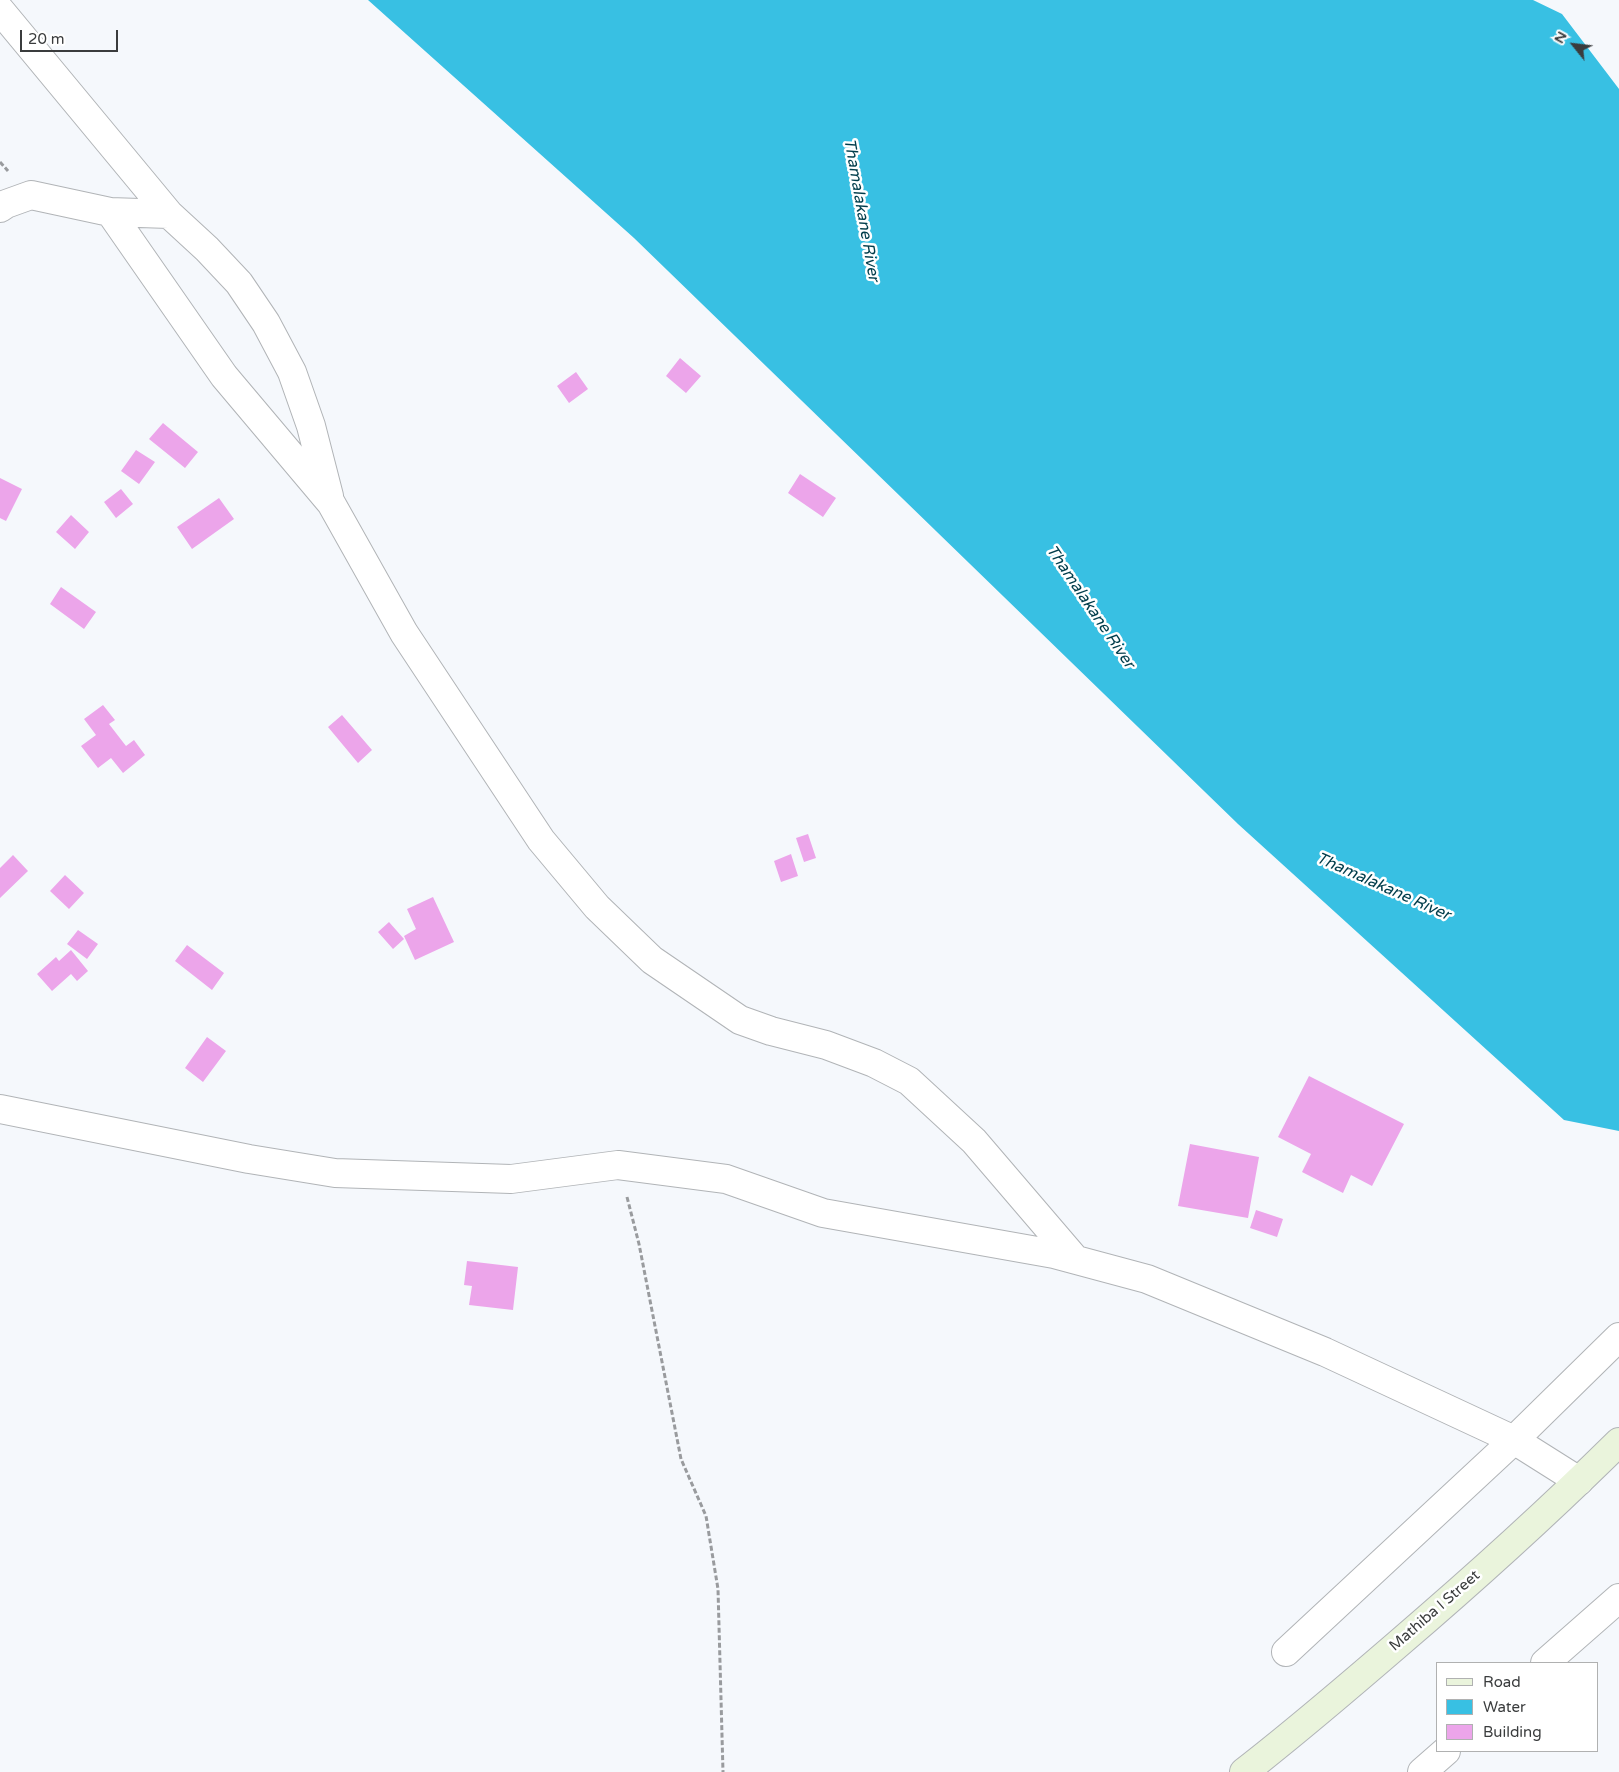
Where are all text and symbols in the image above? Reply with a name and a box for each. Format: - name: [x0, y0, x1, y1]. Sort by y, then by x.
- scale bar: [22, 20, 120, 52]
- north arrow: [1549, 20, 1599, 70]
- text: N: [1550, 28, 1571, 47]
- text: 20 m: [28, 30, 65, 48]
- water label: Thamalakane River: [839, 137, 883, 283]
- water label: Thamalakane River: [1042, 542, 1138, 672]
- water label: Thamalakane River: [1313, 849, 1453, 925]
- street label: Mathiba I Street: [1386, 1567, 1484, 1655]
- legend: [1436, 1662, 1599, 1752]
- text: Road: [1483, 1673, 1521, 1691]
- text: Water: [1483, 1698, 1526, 1716]
- text: Building: [1483, 1723, 1542, 1741]

